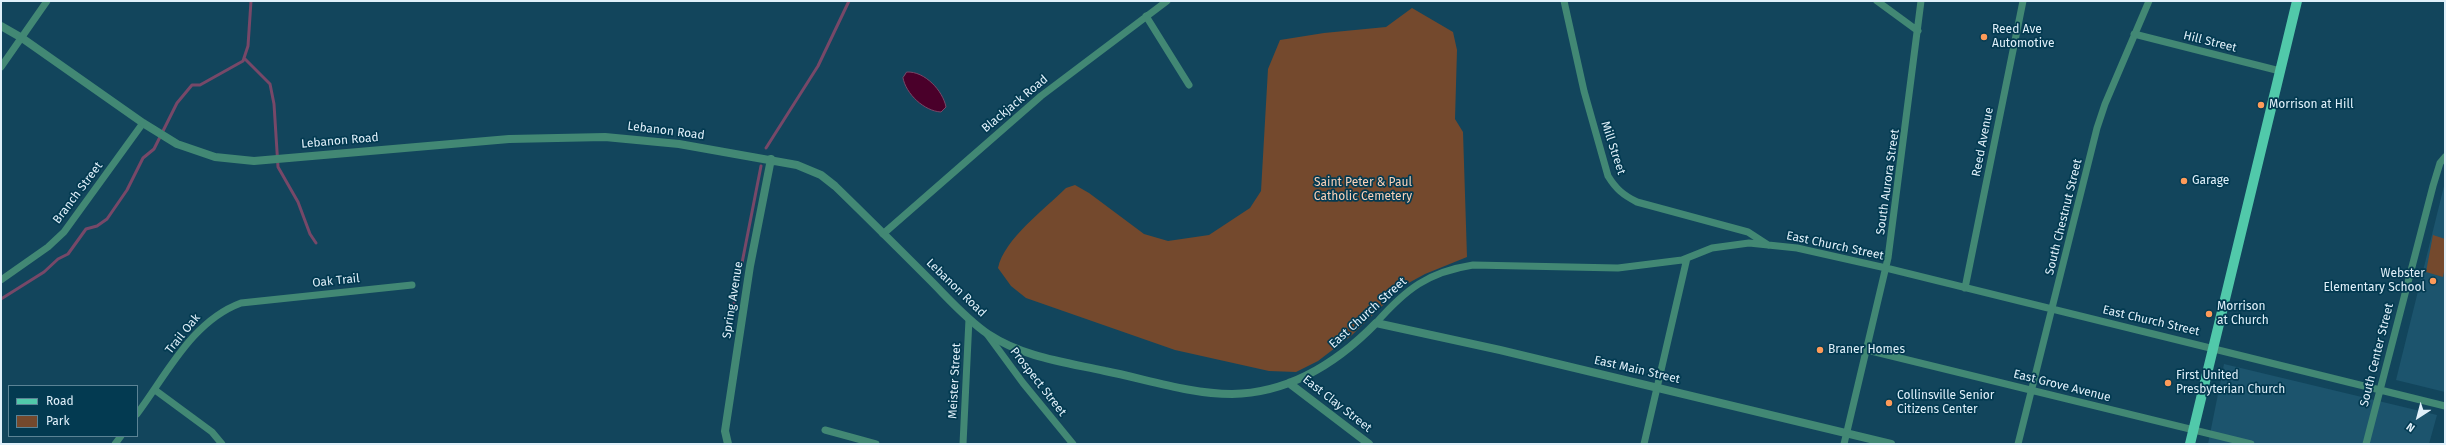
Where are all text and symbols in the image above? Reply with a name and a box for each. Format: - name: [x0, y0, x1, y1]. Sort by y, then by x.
- place label: Reed Ave Automotive: [1992, 23, 2054, 51]
- street label: Hill Street: [2182, 28, 2238, 56]
- marker: Reed Ave Automotive: [1979, 32, 1989, 42]
- street label: Blackjack Road: [979, 72, 1051, 136]
- place label: Morrison at Hill: [2269, 98, 2353, 112]
- marker: Morrison at Hill: [2256, 100, 2266, 110]
- street label: Reed Avenue: [1969, 106, 1997, 178]
- street label: Lebanon Road: [627, 119, 705, 143]
- street label: Mill Street: [1598, 119, 1628, 177]
- street label: South Aurora Street: [1873, 128, 1903, 236]
- street label: Lebanon Road: [301, 130, 379, 152]
- street label: South Chestnut Street: [2043, 157, 2085, 277]
- street label: Branch Street: [50, 159, 106, 227]
- place label: Garage: [2192, 174, 2229, 188]
- park label: Saint Peter & Paul Catholic Cemetery: [1314, 176, 1412, 204]
- marker: Garage: [2179, 176, 2189, 186]
- street label: East Church Street: [1785, 229, 1885, 263]
- street label: Lebanon Road: [923, 256, 989, 320]
- street label: Spring Avenue: [720, 260, 746, 340]
- place label: Webster Elementary School: [2323, 267, 2425, 295]
- street label: Oak Trail: [312, 271, 360, 291]
- street label: East Church Street: [1326, 274, 1410, 352]
- marker: Webster Elementary School: [2428, 276, 2438, 286]
- place label: Morrison at Church: [2217, 300, 2269, 328]
- street label: South Center Street: [2357, 302, 2397, 408]
- street label: East Church Street: [2101, 303, 2201, 339]
- marker: Morrison at Church: [2204, 309, 2214, 319]
- street label: Trail Oak: [162, 311, 204, 357]
- street label: Meister Street: [946, 343, 964, 419]
- place label: Braner Homes: [1828, 343, 1905, 357]
- street label: Prospect Street: [1007, 345, 1069, 419]
- marker: Braner Homes: [1815, 345, 1825, 355]
- street label: East Main Street: [1593, 353, 1681, 387]
- street label: East Grove Avenue: [2012, 367, 2112, 405]
- place label: First United Presbyterian Church: [2176, 369, 2285, 397]
- street label: East Clay Street: [1300, 373, 1374, 435]
- marker: First United Presbyterian Church: [2163, 378, 2173, 388]
- legend: [8, 385, 138, 437]
- place label: Collinsville Senior Citizens Center: [1897, 389, 1994, 417]
- text: Road: [46, 394, 74, 408]
- north arrow: [2398, 397, 2438, 437]
- marker: Collinsville Senior Citizens Center: [1884, 398, 1894, 408]
- text: Park: [46, 414, 70, 428]
- text: N: [2404, 420, 2417, 435]

